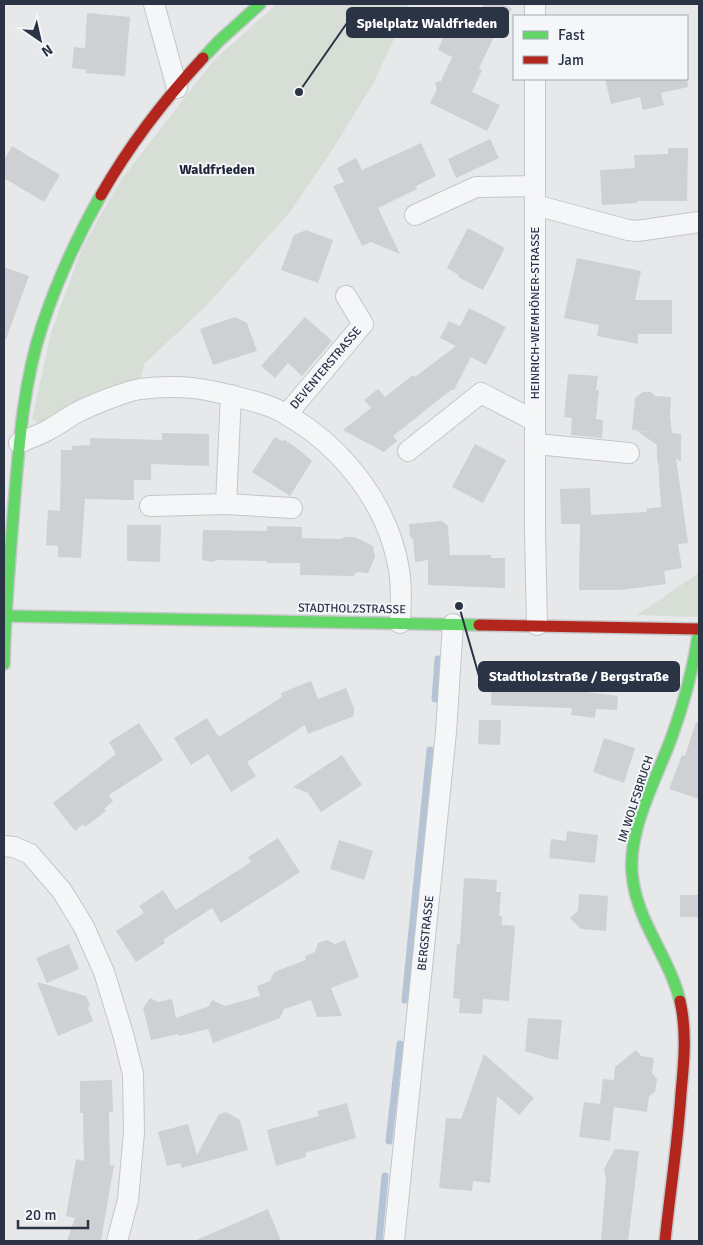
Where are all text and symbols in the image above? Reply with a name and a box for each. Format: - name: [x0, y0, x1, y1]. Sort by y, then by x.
- callout: Spielplatz Waldfrieden: [347, 8, 508, 37]
- north arrow: [15, 15, 65, 65]
- text: Spielplatz Waldfrieden: [357, 15, 498, 32]
- legend: [513, 15, 688, 80]
- text: Fast: [558, 26, 585, 44]
- text: N: [38, 41, 56, 60]
- text: Jam: [558, 51, 584, 69]
- district label: Waldfrieden: [179, 161, 255, 178]
- street label: HEINRICH-WEMHÖNER-STRASSE: [528, 226, 543, 399]
- street label: DEVENTERSTRASSE: [287, 323, 365, 412]
- street label: STADTHOLZSTRASSE: [298, 601, 406, 617]
- callout: Stadtholzstraße / Bergstraße: [479, 662, 679, 691]
- text: Stadtholzstraße / Bergstraße: [489, 668, 669, 685]
- street label: IM WOLFSBRUCH: [615, 754, 657, 844]
- street label: BERGSTRASSE: [415, 894, 437, 971]
- scale bar: [18, 1198, 88, 1230]
- text: 20 m: [25, 1206, 56, 1224]

